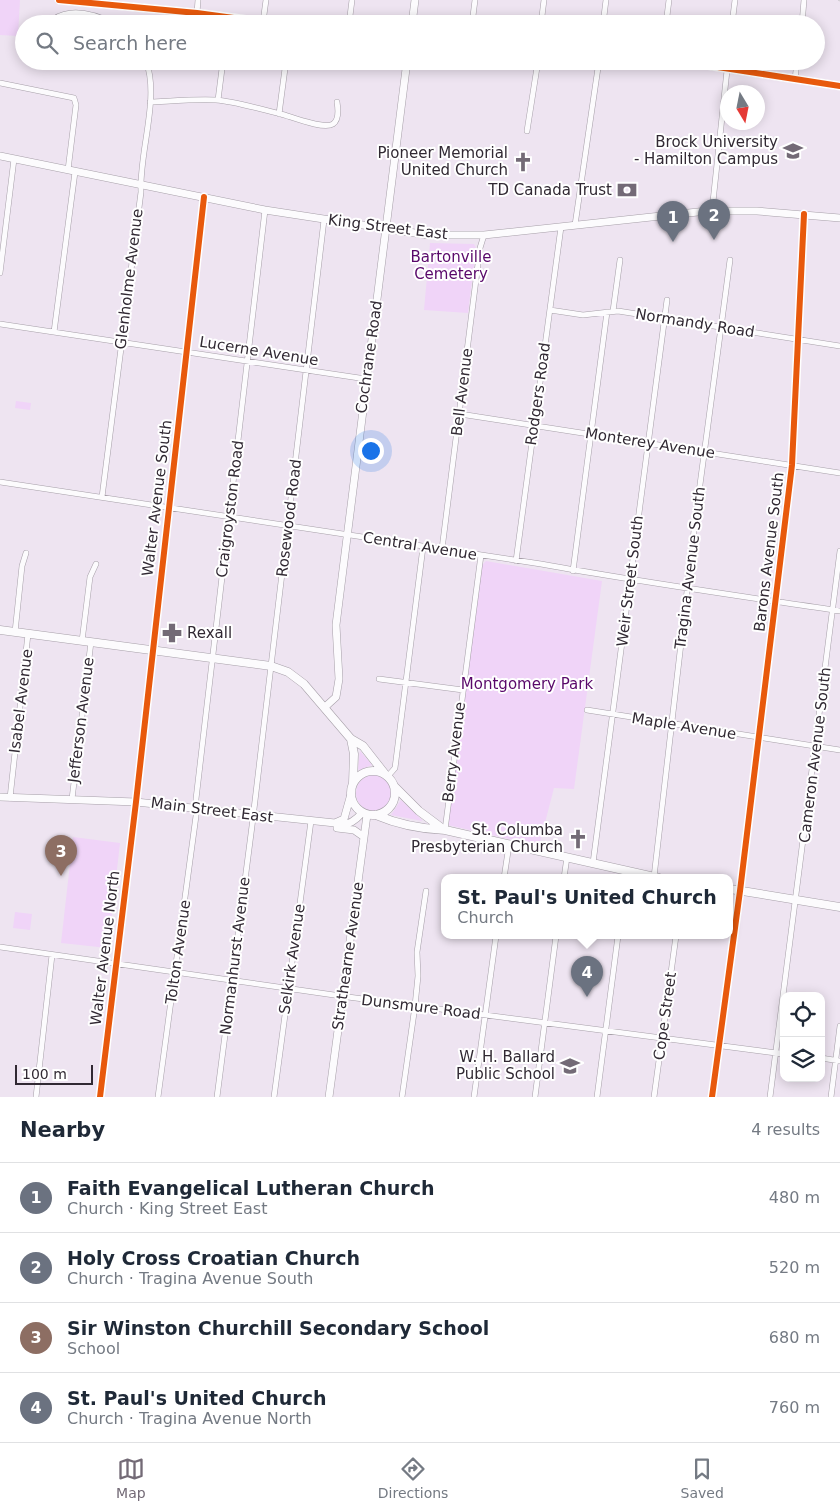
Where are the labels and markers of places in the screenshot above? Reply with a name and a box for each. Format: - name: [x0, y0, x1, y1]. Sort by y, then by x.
- place label: Brock University - Hamilton Campus: [634, 133, 778, 168]
- school or university icon: Brock University - Hamilton Campus: [782, 140, 804, 162]
- place label: Pioneer Memorial United Church: [377, 144, 508, 179]
- church icon: Pioneer Memorial United Church: [512, 151, 534, 173]
- bank icon: TD Canada Trust: [616, 179, 638, 201]
- place label: TD Canada Trust: [487, 181, 612, 199]
- pin: 2: [698, 199, 730, 240]
- pin: 1: [657, 201, 689, 242]
- pharmacy icon: Rexall: [161, 622, 183, 644]
- place label: Rexall: [187, 624, 232, 642]
- place label: St. Columba Presbyterian Church: [411, 821, 563, 856]
- church icon: St. Columba Presbyterian Church: [567, 828, 589, 850]
- pin: 3: [45, 835, 77, 876]
- pin: 4: [571, 956, 603, 997]
- place label: W. H. Ballard Public School: [456, 1048, 555, 1083]
- school or university icon: W. H. Ballard Public School: [559, 1055, 581, 1077]

